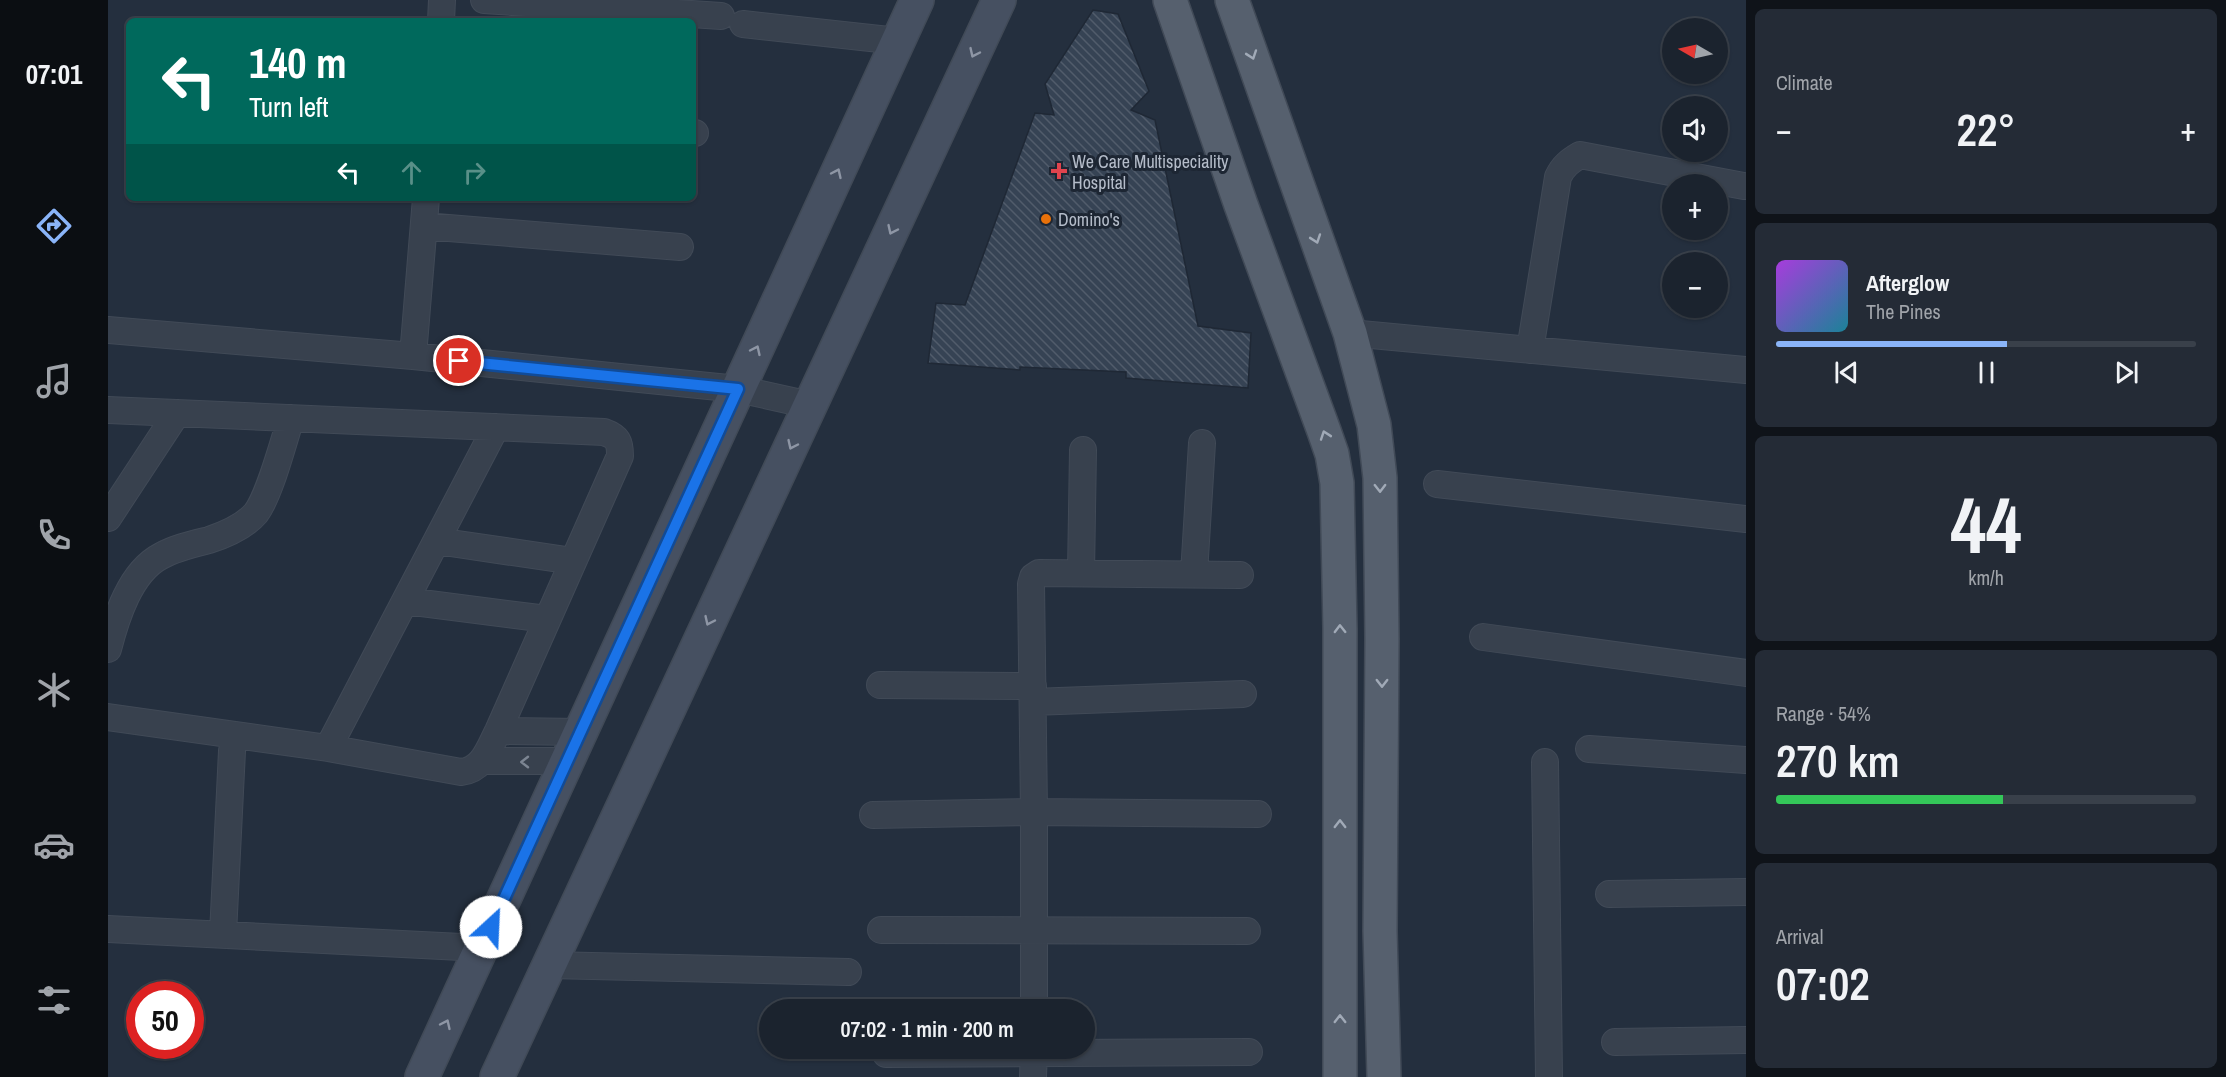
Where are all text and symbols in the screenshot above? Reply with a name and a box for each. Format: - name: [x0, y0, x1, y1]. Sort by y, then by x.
- north arrow: [1662, 18, 1728, 84]
- map controls: [1662, 18, 1728, 318]
- text: 140 m: [249, 35, 347, 91]
- icon: left: [150, 42, 228, 120]
- one-way arrow: [969, 47, 981, 58]
- one-way arrow: [1244, 49, 1257, 60]
- text: 07:01: [26, 56, 82, 92]
- text: Climate: [1776, 69, 1833, 96]
- text: Turn left: [249, 89, 328, 125]
- button: sound: [1662, 96, 1728, 162]
- text: 22°: [1956, 99, 2016, 160]
- text: −: [1776, 107, 1792, 151]
- text: +: [2180, 107, 2196, 151]
- place label: We Care Multispeciality Hospital: [1072, 149, 1229, 195]
- icon: left: [332, 156, 365, 189]
- icon: ahead: [395, 156, 428, 189]
- icon: right: [458, 156, 491, 189]
- marker: We Care Multispeciality Hospital: [1050, 162, 1068, 180]
- one-way arrow: [830, 169, 842, 180]
- button: +: [1662, 174, 1728, 240]
- icon: directions: [33, 205, 75, 247]
- place label: Domino's: [1058, 207, 1120, 232]
- marker: Domino's: [1039, 212, 1053, 226]
- one-way arrow: [887, 223, 899, 234]
- one-way arrow: [1309, 233, 1322, 244]
- button: −: [1662, 252, 1728, 318]
- text: Afterglow: [1866, 268, 1949, 298]
- text: The Pines: [1866, 298, 1941, 325]
- pin: [433, 335, 484, 386]
- icon: arrive: [442, 344, 475, 377]
- one-way arrow: [748, 346, 760, 357]
- icon: previous: [1830, 356, 1863, 389]
- icon: pause: [1970, 356, 2003, 389]
- icon: next: [2110, 356, 2143, 389]
- icon: music: [33, 360, 75, 402]
- one-way arrow: [1319, 430, 1332, 441]
- one-way arrow: [787, 438, 799, 449]
- text: 44: [1950, 472, 2022, 577]
- one-way arrow: [1374, 483, 1386, 492]
- icon: phone: [33, 514, 75, 556]
- text: km/h: [1968, 564, 2004, 591]
- one-way arrow: [705, 615, 717, 626]
- one-way arrow: [1334, 624, 1346, 633]
- icon: climate: [33, 669, 75, 711]
- one-way arrow: [1376, 678, 1388, 687]
- text: Range · 54%: [1776, 700, 1871, 727]
- text: 270 km: [1776, 730, 1900, 791]
- one-way arrow: [520, 756, 529, 768]
- one-way arrow: [1334, 819, 1346, 828]
- icon: car: [33, 824, 75, 866]
- position arrow: [459, 895, 523, 959]
- text: Arrival: [1776, 923, 1823, 950]
- text: 07:02: [1776, 953, 1870, 1014]
- icon: filters: [33, 979, 75, 1021]
- speed limit sign: 50: [126, 981, 204, 1059]
- text: 07:02 · 1 min · 200 m: [840, 1014, 1014, 1044]
- one-way arrow: [1334, 1014, 1346, 1023]
- one-way arrow: [439, 1019, 451, 1030]

